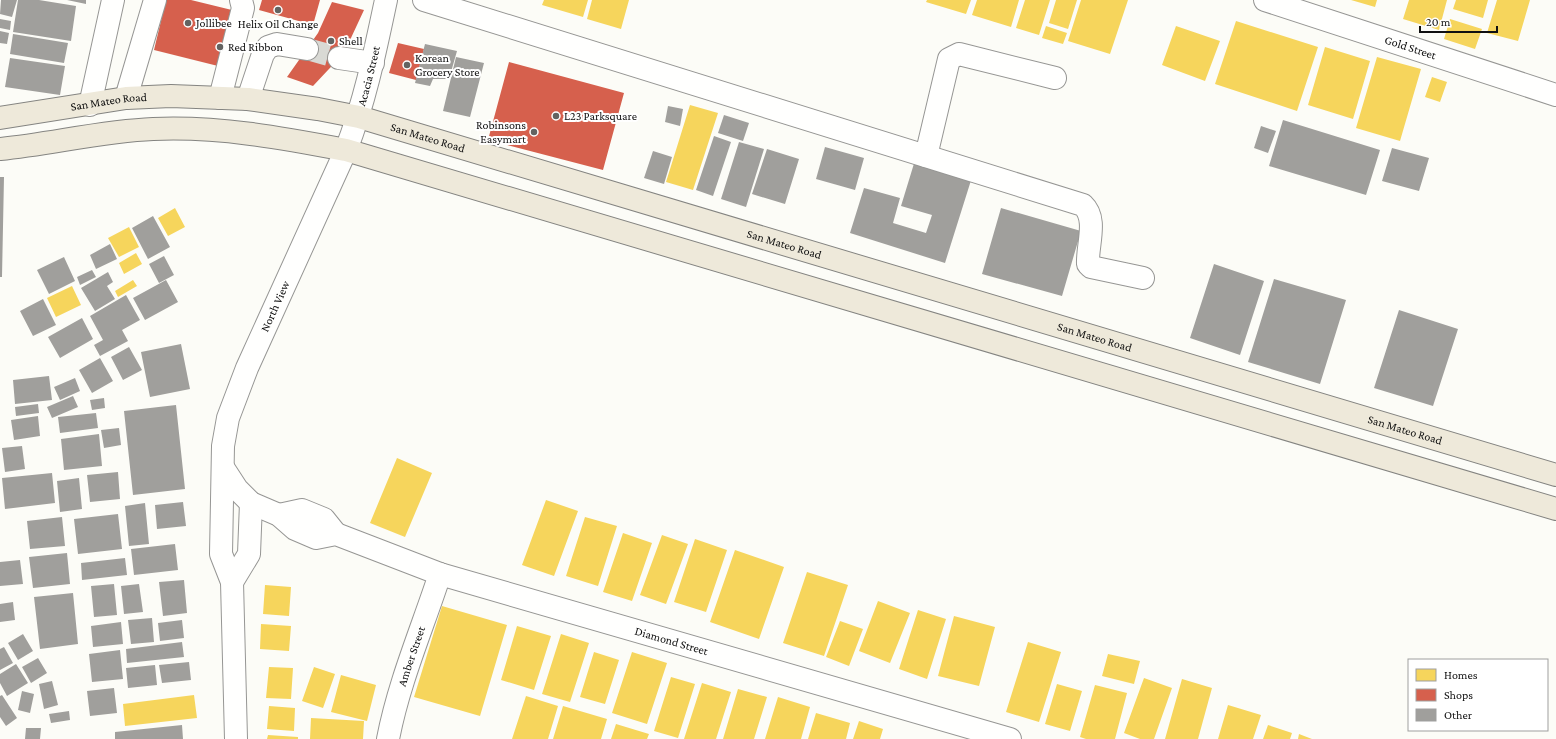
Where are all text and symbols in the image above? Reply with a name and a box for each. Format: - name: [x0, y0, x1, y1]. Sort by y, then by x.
- marker: Helix Oil Change: [273, 5, 283, 15]
- scale bar: [1420, 8, 1497, 34]
- text: 20 m: [1426, 15, 1451, 29]
- place label: Jollibee: [195, 16, 232, 30]
- place label: Helix Oil Change: [238, 17, 318, 31]
- marker: Jollibee: [183, 18, 193, 28]
- street label: Gold Street: [1383, 33, 1439, 63]
- place label: Shell: [339, 34, 363, 48]
- marker: Shell: [326, 36, 336, 46]
- place label: Red Ribbon: [228, 40, 283, 54]
- marker: Red Ribbon: [215, 42, 225, 52]
- street label: Acacia Street: [354, 44, 383, 108]
- place label: Korean Grocery Store: [415, 51, 480, 79]
- marker: Korean Grocery Store: [402, 60, 412, 70]
- street label: San Mateo Road: [69, 90, 148, 114]
- place label: L23 Parksquare: [564, 109, 637, 123]
- marker: L23 Parksquare: [551, 111, 561, 121]
- place label: Robinsons Easymart: [476, 118, 527, 146]
- street label: San Mateo Road: [389, 120, 467, 156]
- marker: Robinsons Easymart: [529, 127, 539, 137]
- street label: San Mateo Road: [745, 226, 824, 262]
- street label: North View: [257, 278, 293, 334]
- street label: San Mateo Road: [1056, 319, 1134, 355]
- street label: San Mateo Road: [1366, 412, 1445, 448]
- street label: Amber Street: [395, 623, 429, 688]
- street label: Diamond Street: [633, 624, 711, 659]
- legend: [1408, 659, 1548, 731]
- text: Homes: [1444, 668, 1478, 682]
- text: Shops: [1444, 688, 1473, 702]
- text: Other: [1444, 708, 1473, 722]

